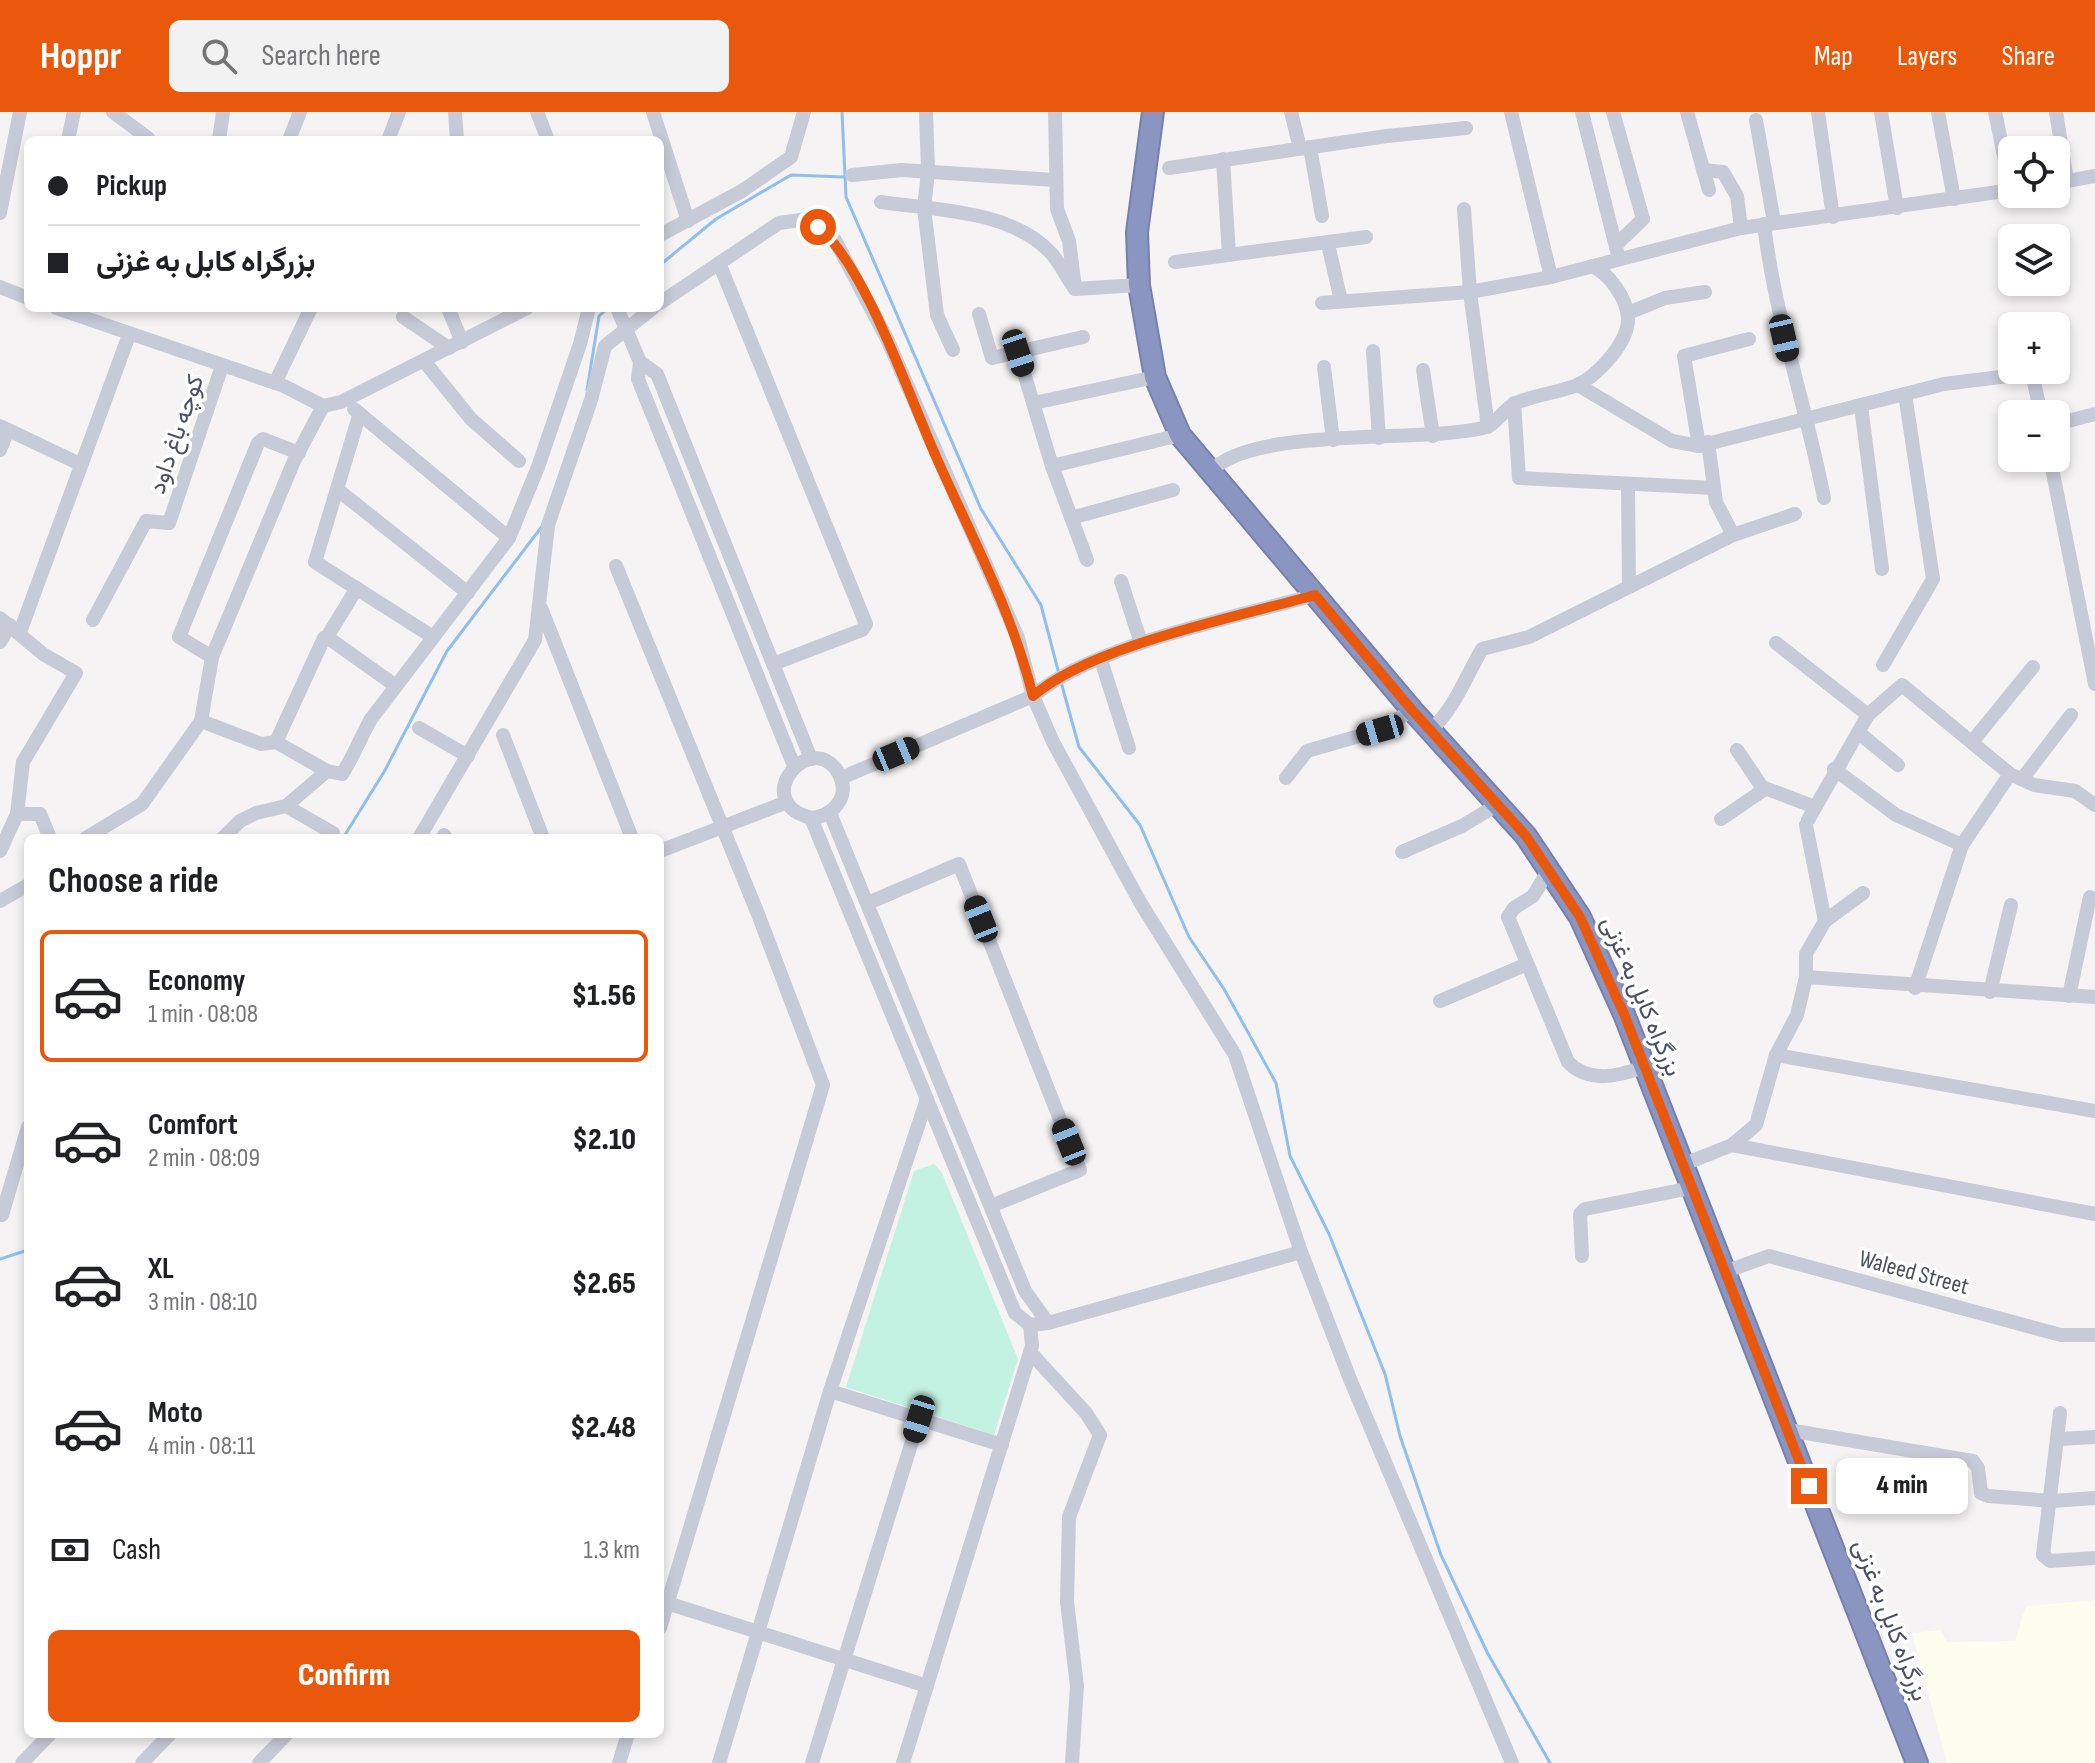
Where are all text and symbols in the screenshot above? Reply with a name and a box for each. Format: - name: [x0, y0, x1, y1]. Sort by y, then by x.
- search box: [169, 20, 729, 92]
- text: Hoppr: [40, 34, 121, 79]
- icon: search: [197, 34, 241, 78]
- text: Search here: [261, 38, 381, 74]
- text: Map: [1814, 40, 1853, 73]
- text: Layers: [1897, 40, 1957, 73]
- text: Share: [2001, 40, 2055, 73]
- map controls: [1998, 136, 2070, 472]
- button: locate: [1998, 136, 2070, 208]
- text: Pickup: [96, 168, 167, 204]
- route start: [800, 209, 836, 245]
- button: layers: [1998, 224, 2070, 296]
- text: بزرگراه کابل به غزنی: [96, 244, 315, 280]
- car: [1767, 312, 1801, 364]
- button: +: [1998, 312, 2070, 384]
- car: [999, 326, 1037, 380]
- street label: کوچه باغ داود: [143, 371, 211, 498]
- button: −: [1998, 400, 2070, 472]
- car: [1354, 712, 1406, 748]
- car: [869, 734, 923, 774]
- text: Choose a ride: [48, 860, 219, 903]
- car: [961, 892, 1001, 946]
- street label: بزرگراه کابل به غزنی: [1595, 912, 1688, 1080]
- icon: car: [52, 960, 124, 1032]
- text: Economy: [148, 963, 245, 999]
- text: $1.56: [572, 978, 636, 1014]
- text: 1 min · 08:08: [148, 999, 258, 1030]
- icon: car: [52, 1104, 124, 1176]
- text: Comfort: [148, 1107, 238, 1143]
- car: [1049, 1115, 1089, 1169]
- text: $2.10: [572, 1122, 636, 1158]
- text: 2 min · 08:09: [148, 1143, 260, 1174]
- street label: Waleed Street: [1856, 1244, 1972, 1301]
- icon: car: [52, 1248, 124, 1320]
- text: XL: [148, 1251, 174, 1287]
- text: $2.65: [572, 1266, 636, 1302]
- text: 3 min · 08:10: [148, 1287, 258, 1318]
- icon: car: [52, 1392, 124, 1464]
- car: [901, 1393, 937, 1445]
- text: Moto: [148, 1395, 203, 1431]
- text: $2.48: [570, 1410, 636, 1446]
- text: 4 min · 08:11: [148, 1431, 255, 1462]
- callout: 4 min: [1837, 1458, 1969, 1514]
- route end: [1791, 1468, 1827, 1504]
- text: 4 min: [1876, 1470, 1928, 1501]
- icon: cash: [48, 1528, 92, 1572]
- text: Cash: [112, 1532, 161, 1568]
- text: 1.3 km: [584, 1535, 640, 1566]
- street label: بزرگراه کابل به غزنی: [1846, 1535, 1935, 1705]
- button: Confirm: [48, 1630, 640, 1722]

